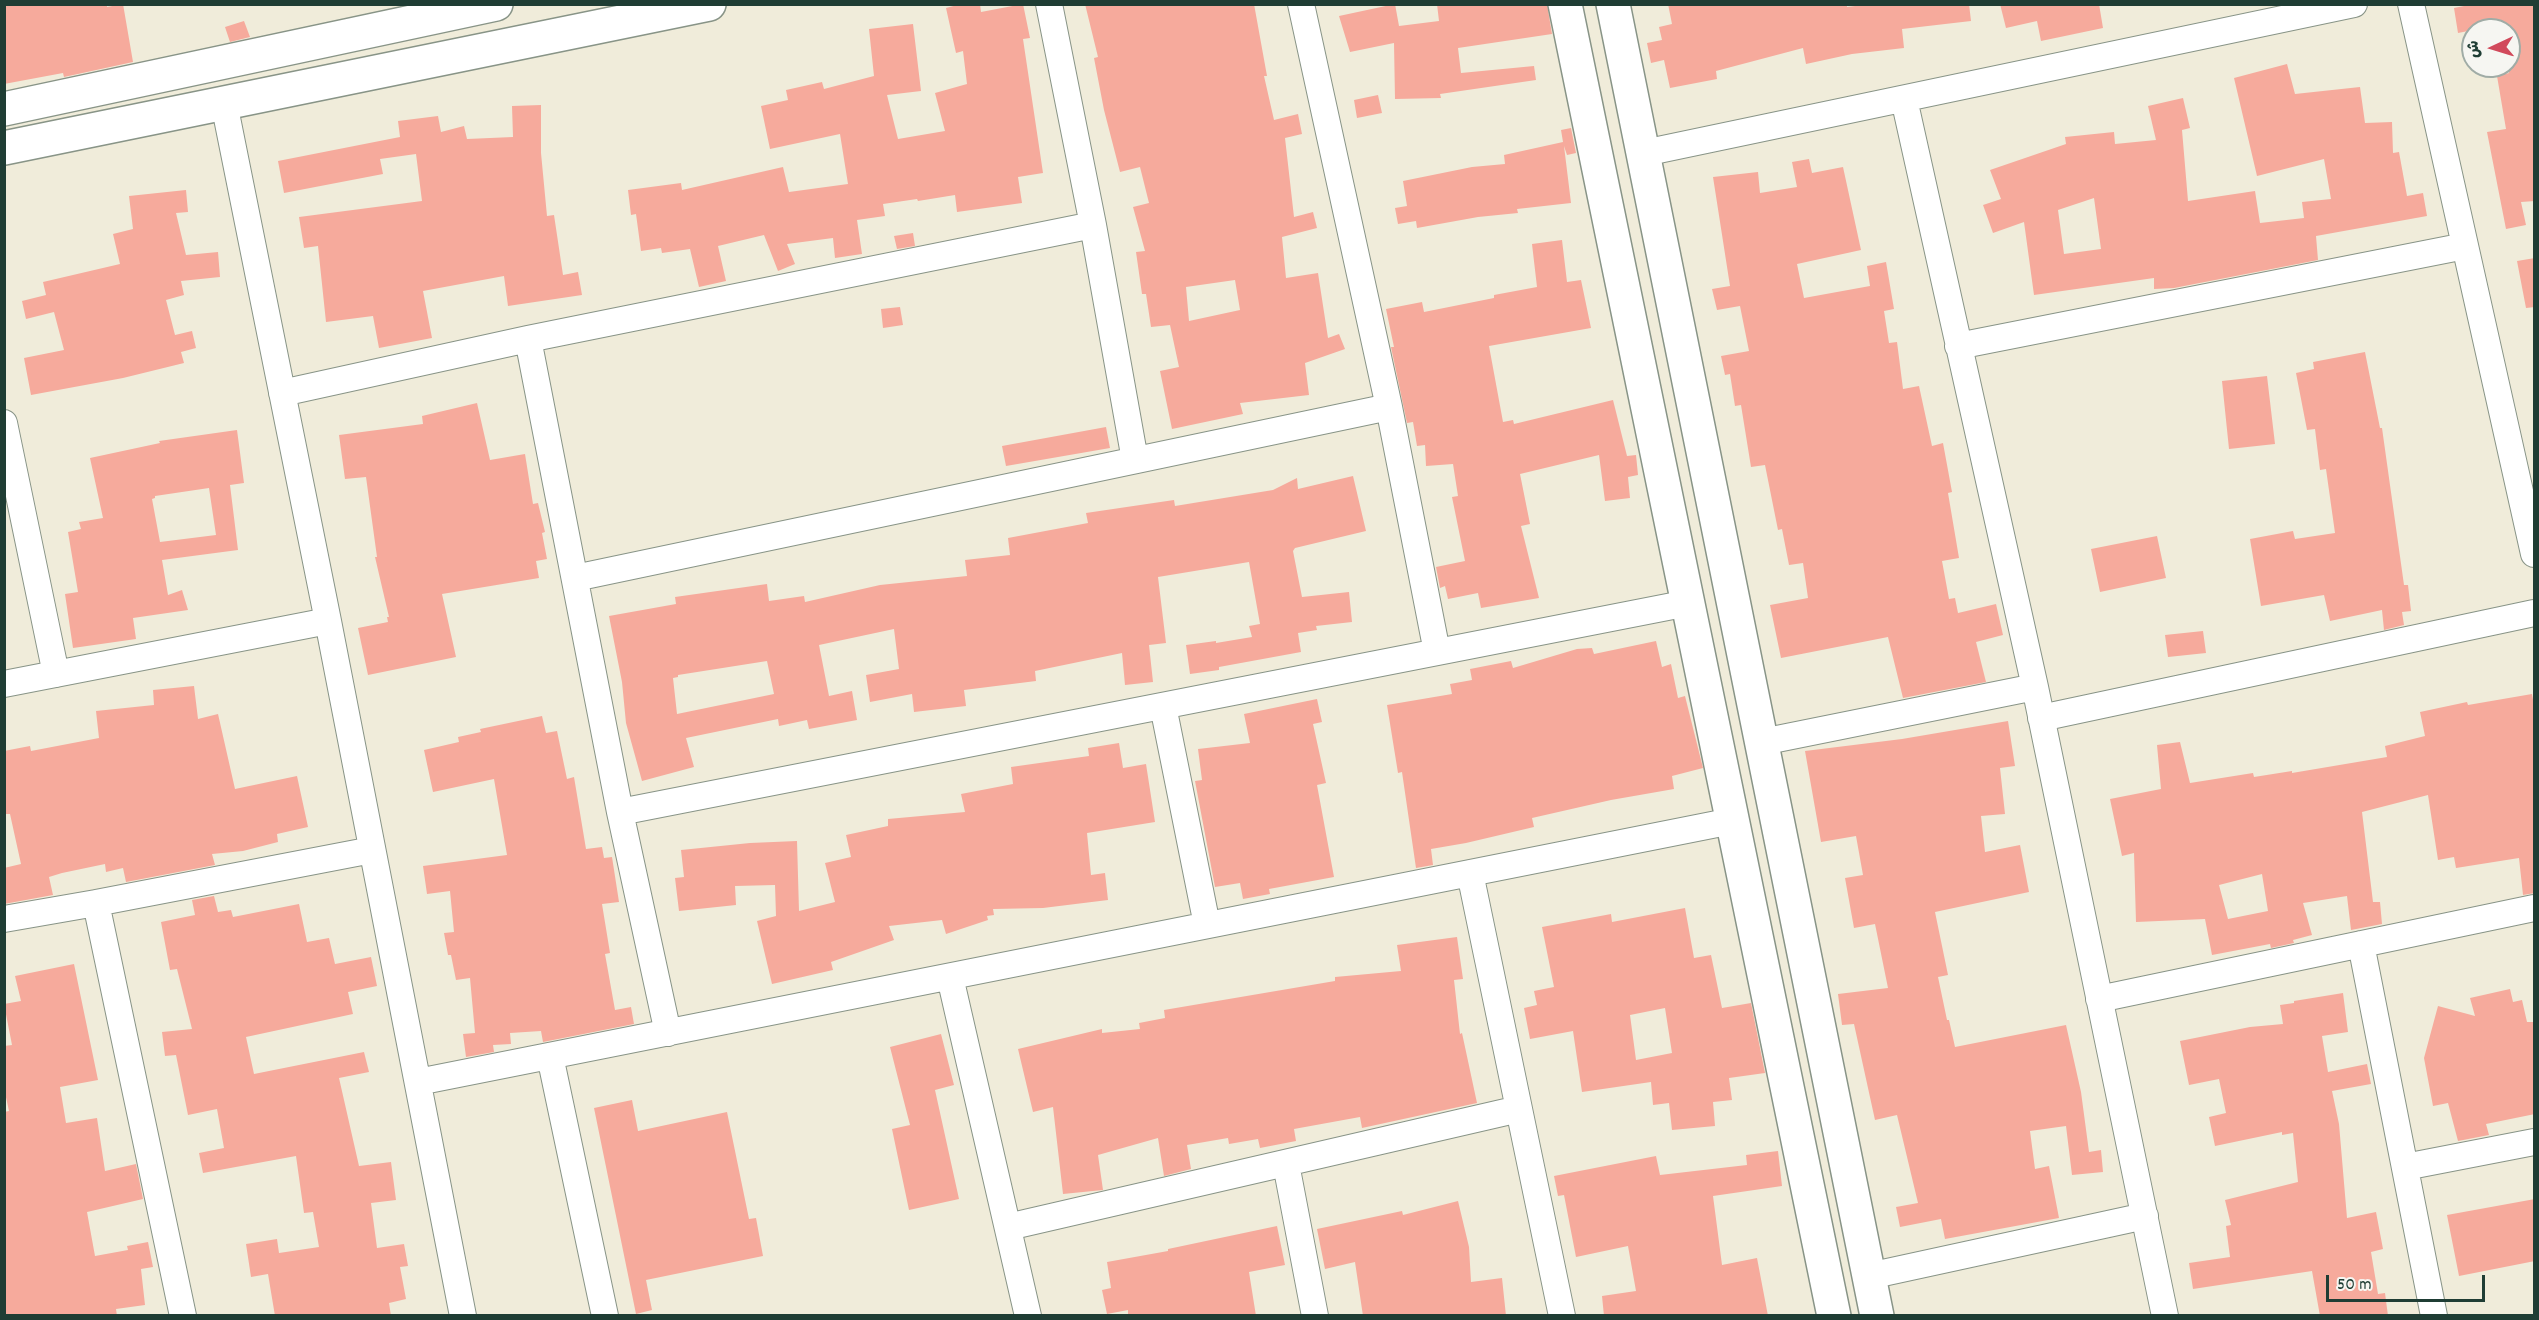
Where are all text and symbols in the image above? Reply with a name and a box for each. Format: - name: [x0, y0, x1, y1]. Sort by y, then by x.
- north arrow: [2461, 18, 2521, 78]
- text: ش: [2462, 40, 2487, 59]
- scale bar: [2329, 1263, 2488, 1301]
- text: 50 m: [2337, 1273, 2372, 1298]

